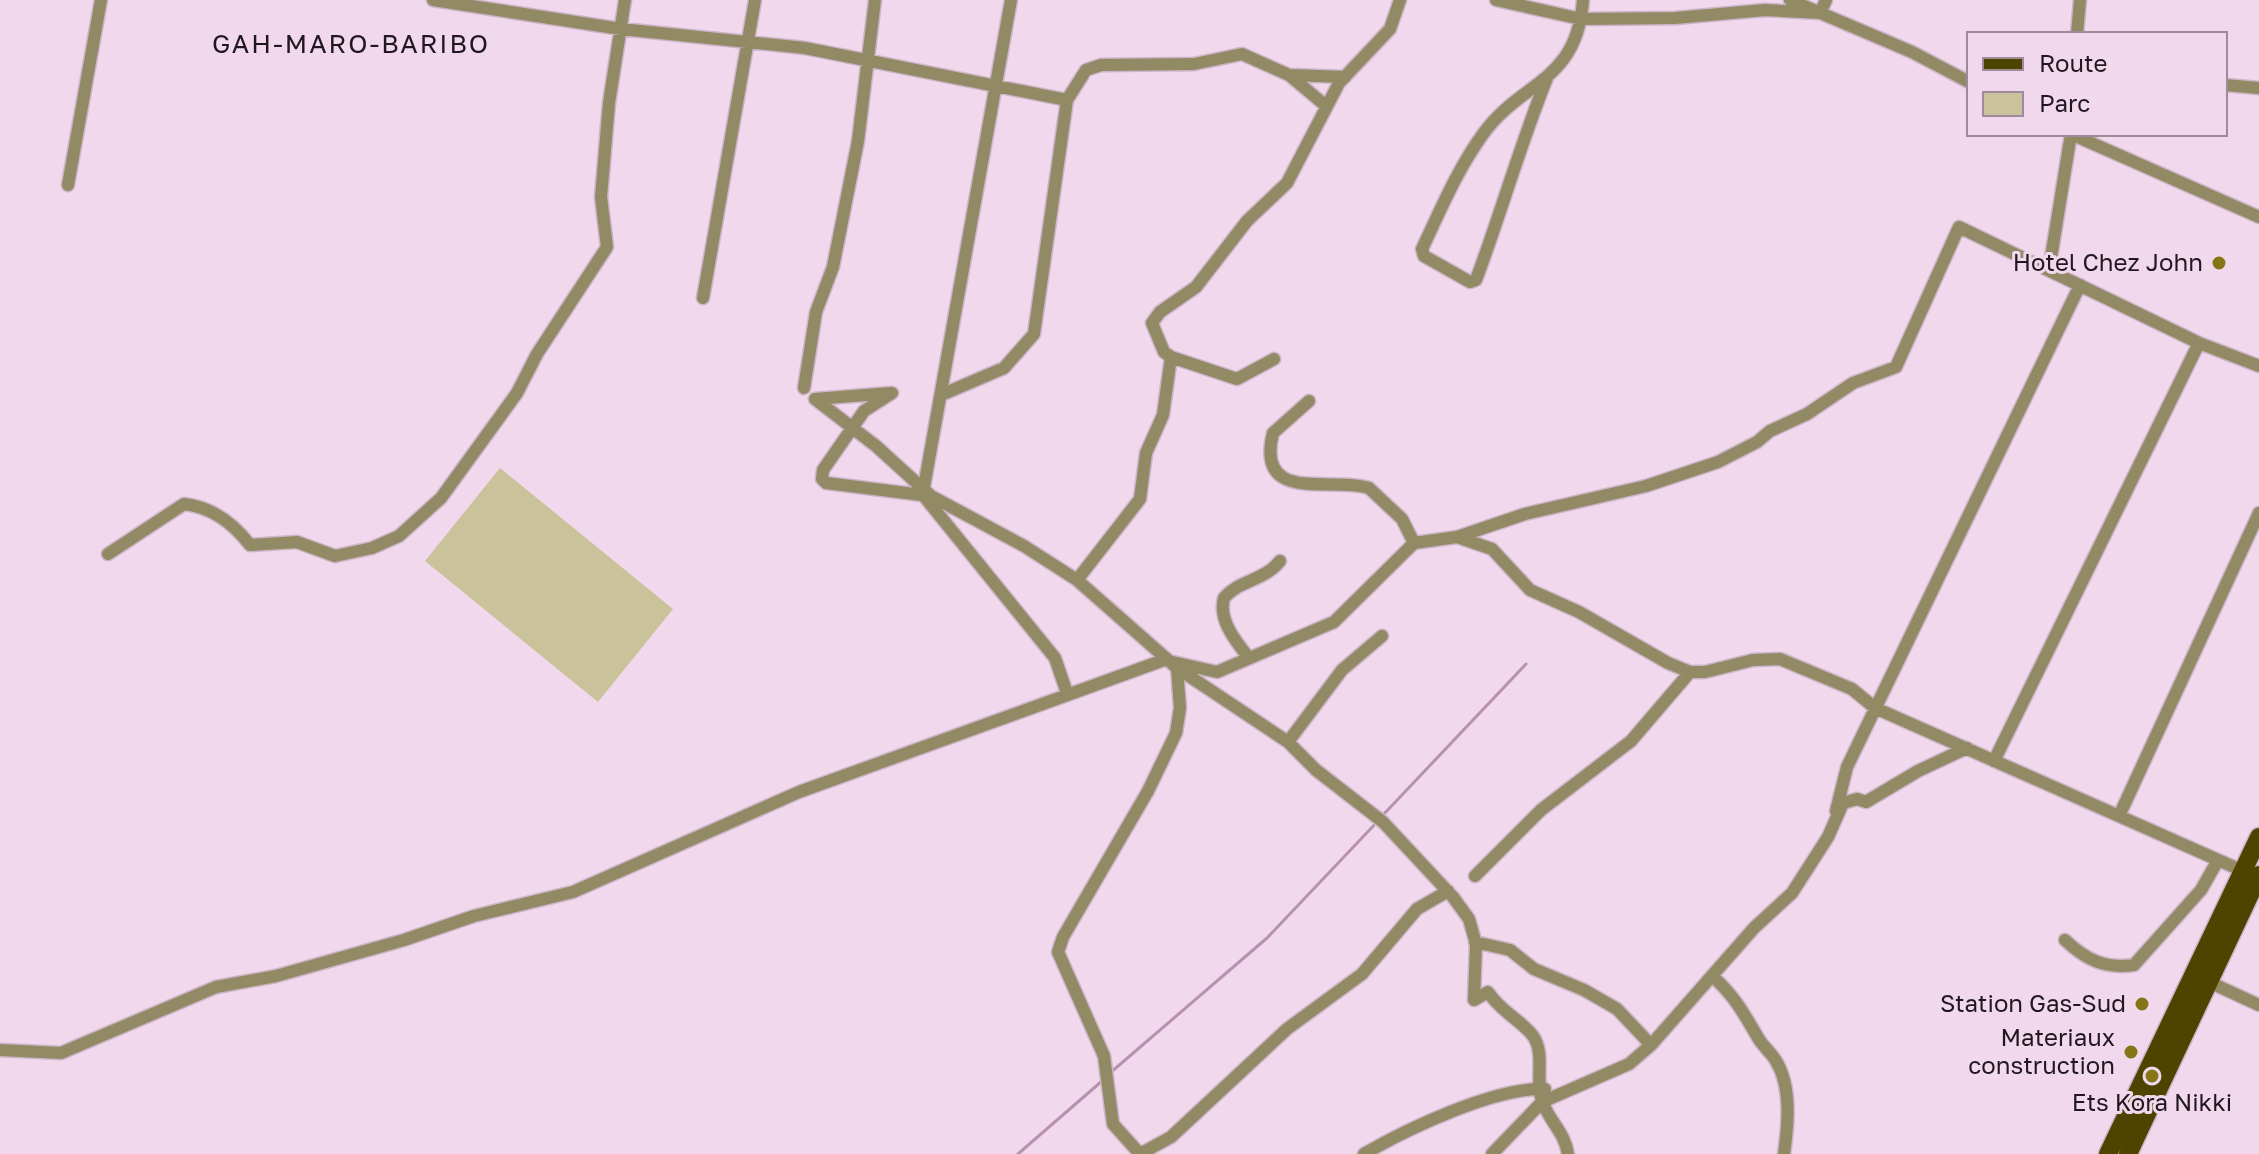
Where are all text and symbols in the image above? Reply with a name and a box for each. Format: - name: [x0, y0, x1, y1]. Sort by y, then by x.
- district label: GAH-MARO-BARIBO: [212, 28, 490, 59]
- legend: [1967, 32, 2227, 136]
- text: Route: [2039, 48, 2108, 77]
- text: Parc: [2039, 88, 2090, 117]
- place label: Hotel Chez John: [2013, 247, 2203, 276]
- marker: Hotel Chez John: [2210, 254, 2228, 272]
- place label: Station Gas-Sud: [1940, 988, 2126, 1017]
- marker: Station Gas-Sud: [2133, 995, 2151, 1013]
- place label: Materiaux construction: [1968, 1022, 2115, 1079]
- marker: Materiaux construction: [2122, 1043, 2140, 1061]
- marker: Ets Kora Nikki: [2143, 1067, 2161, 1085]
- place label: Ets Kora Nikki: [2072, 1087, 2232, 1116]

